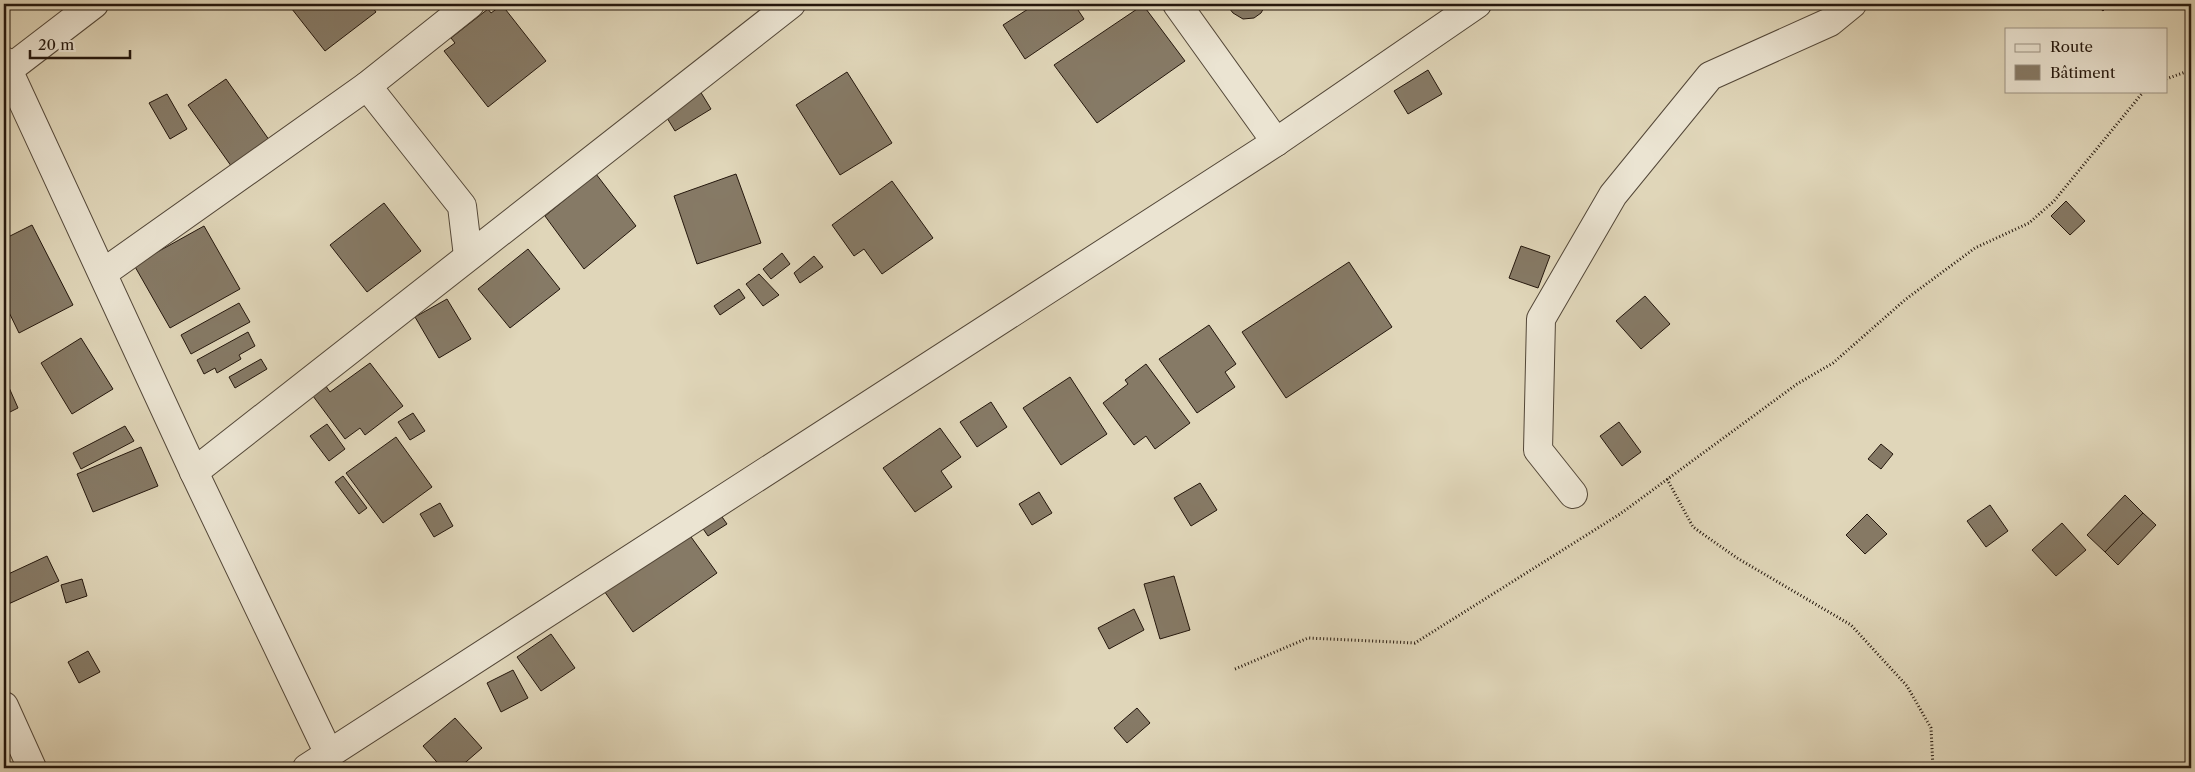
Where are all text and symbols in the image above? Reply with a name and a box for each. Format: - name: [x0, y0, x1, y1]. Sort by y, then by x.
- scale bar: [30, 28, 130, 60]
- legend: [2005, 28, 2168, 92]
- text: 20 m: [38, 35, 74, 54]
- text: Route: [2050, 37, 2093, 56]
- text: Bâtiment: [2050, 63, 2116, 82]

